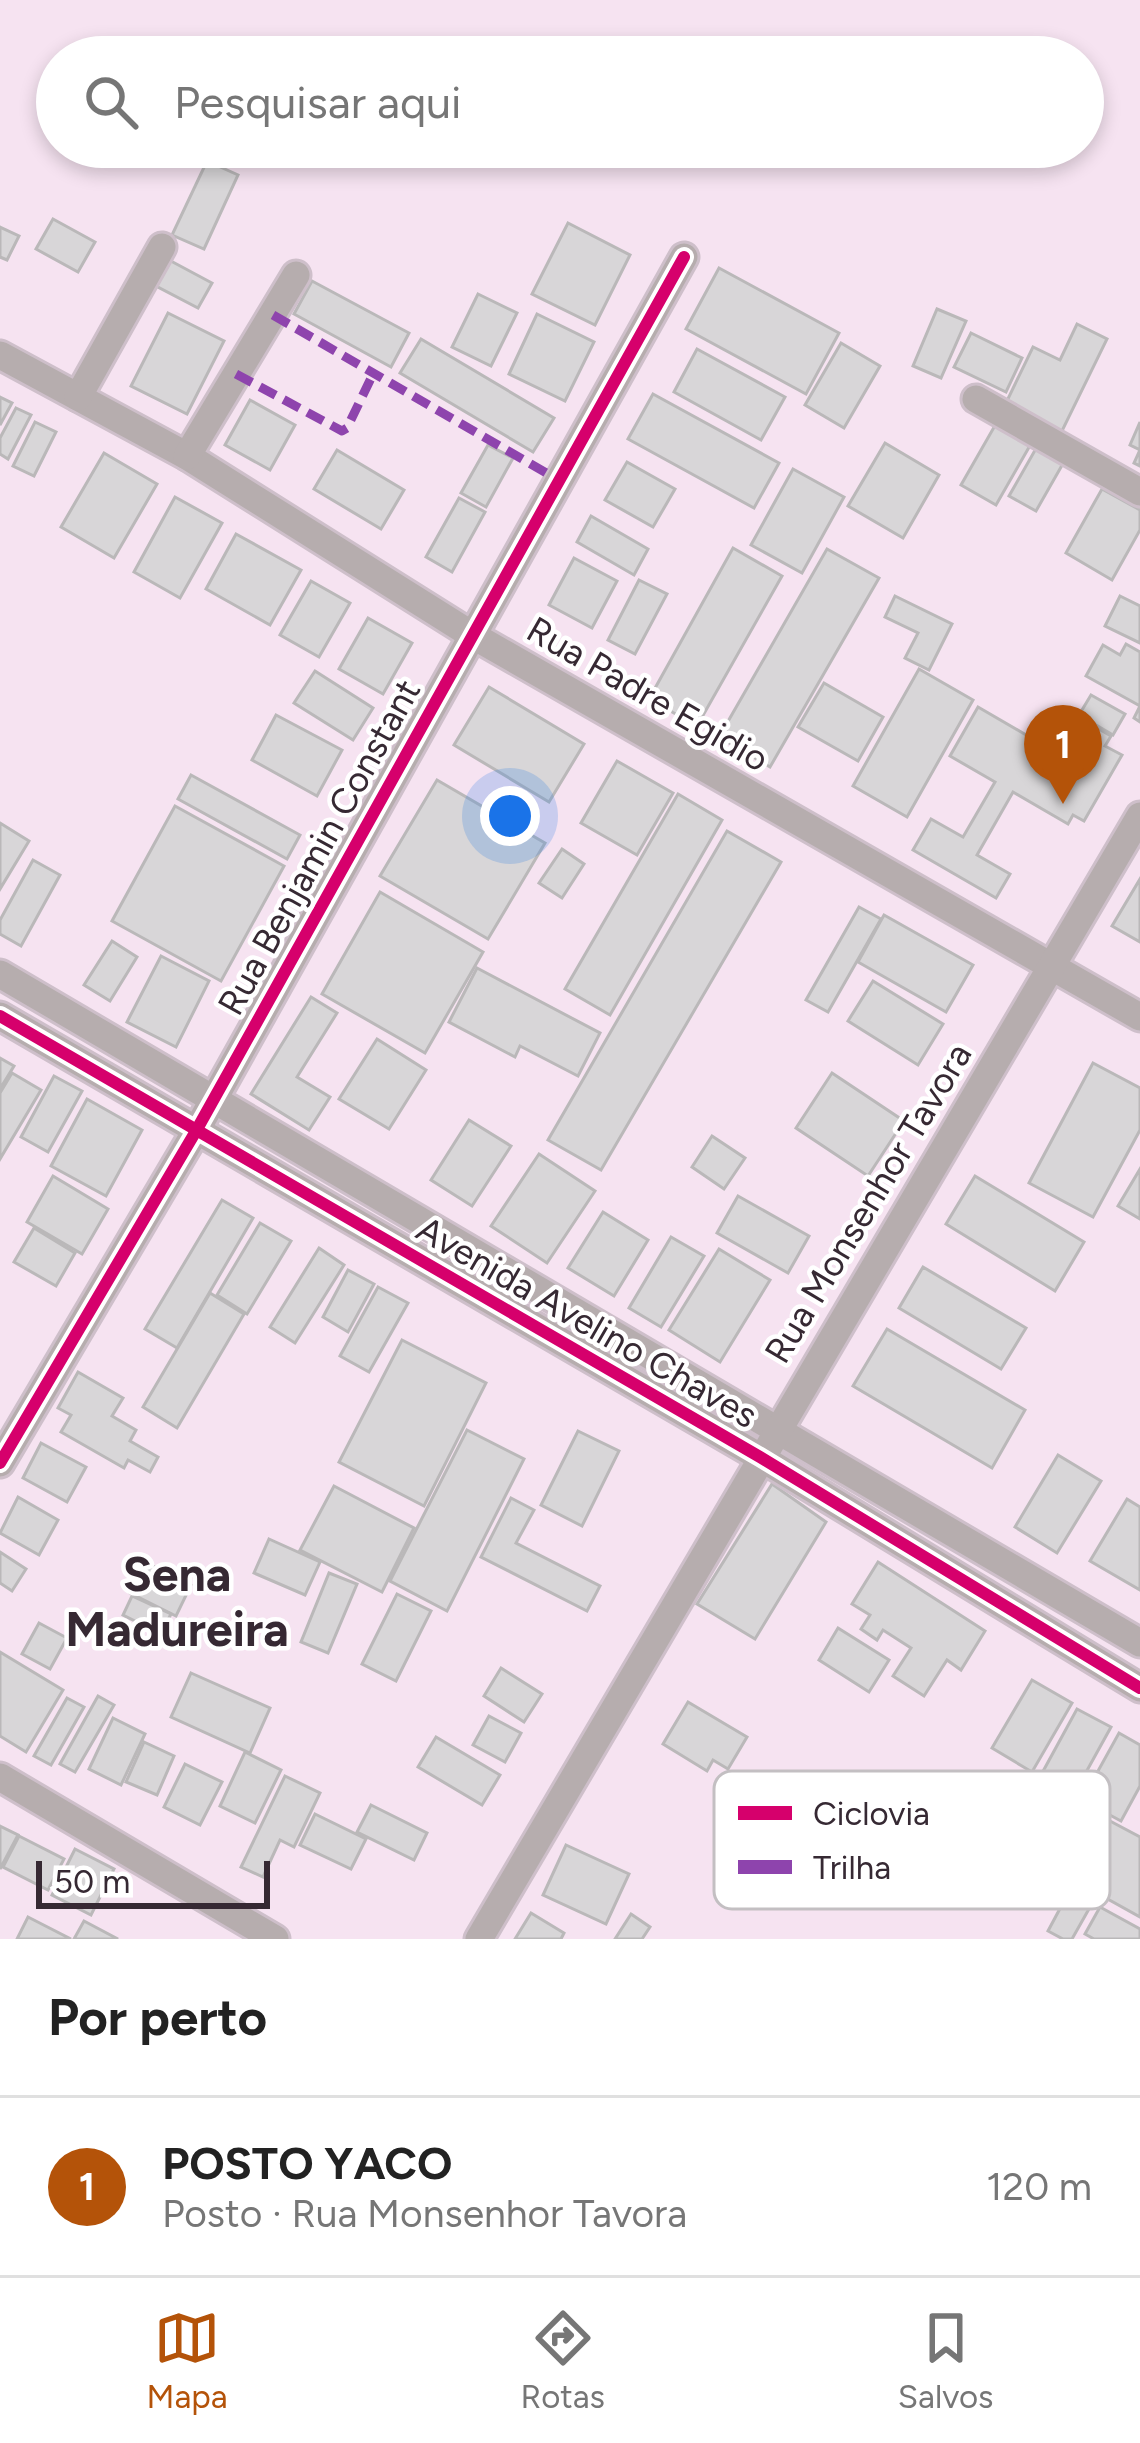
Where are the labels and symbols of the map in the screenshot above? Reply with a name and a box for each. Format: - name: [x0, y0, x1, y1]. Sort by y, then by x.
- street label: Rua Padre Egidio: [520, 607, 776, 781]
- street label: Rua Benjamin Constant: [209, 672, 429, 1022]
- pin: 1: [1024, 705, 1102, 804]
- your location: [480, 786, 540, 846]
- street label: Rua Monsenhor Tavora: [755, 1035, 981, 1371]
- street label: Avenida Avelino Chaves: [409, 1207, 765, 1437]
- district label: Sena Madureira: [65, 1545, 289, 1658]
- legend: [714, 1771, 1110, 1909]
- text: Ciclovia: [813, 1794, 930, 1833]
- text: Trilha: [813, 1848, 891, 1887]
- scale bar: [36, 1855, 270, 1908]

